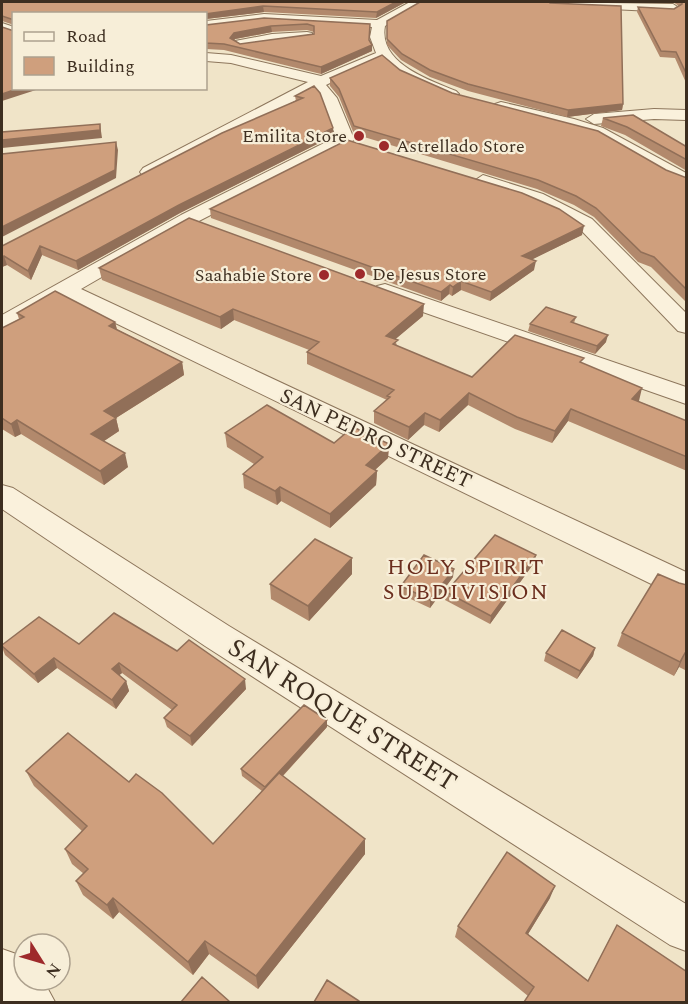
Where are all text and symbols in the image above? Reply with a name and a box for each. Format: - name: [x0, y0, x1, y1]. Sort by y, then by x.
- legend: [12, 12, 207, 90]
- text: Road: [66, 23, 107, 50]
- text: Building: [66, 53, 135, 80]
- place label: Emilita Store: [242, 123, 347, 150]
- marker: Emilita Store: [352, 129, 366, 143]
- place label: Astrellado Store: [396, 133, 525, 160]
- marker: Astrellado Store: [377, 139, 391, 153]
- place label: De Jesus Store: [372, 261, 486, 288]
- place label: Saahabie Store: [195, 262, 312, 289]
- marker: De Jesus Store: [353, 267, 367, 281]
- marker: Saahabie Store: [317, 268, 331, 282]
- street label: SAN PEDRO STREET: [274, 380, 477, 498]
- district label: HOLY SPIRIT SUBDIVISION: [383, 551, 549, 609]
- street label: SAN ROQUE STREET: [220, 628, 465, 802]
- north arrow: [12, 932, 72, 992]
- text: N: [40, 958, 67, 983]

